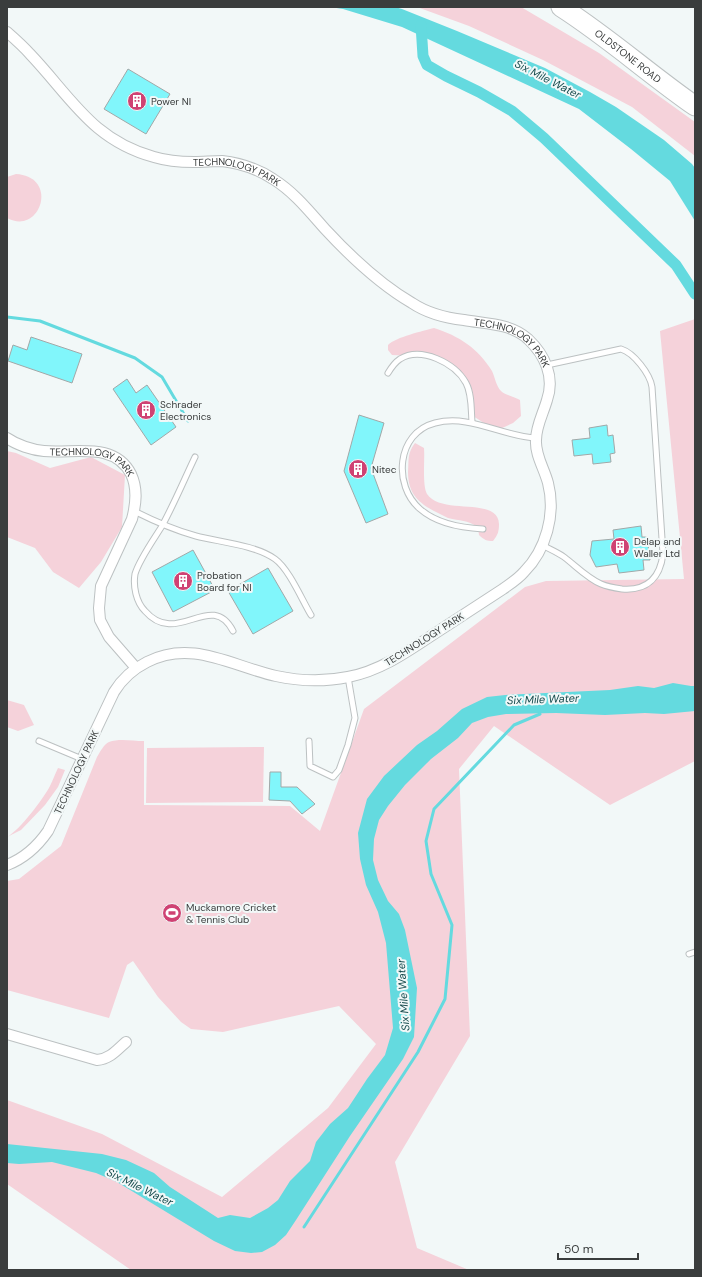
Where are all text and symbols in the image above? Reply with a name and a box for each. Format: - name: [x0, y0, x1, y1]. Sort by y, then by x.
- street label: OLDSTONE ROAD: [592, 26, 664, 86]
- water label: Six Mile Water: [513, 56, 584, 102]
- building icon: Power NI: [126, 90, 148, 112]
- place label: Power NI: [151, 95, 191, 108]
- street label: TECHNOLOGY PARK: [193, 155, 283, 189]
- street label: TECHNOLOGY PARK: [473, 316, 552, 369]
- place label: Schrader Electronics: [160, 398, 211, 423]
- building icon: Schrader Electronics: [135, 399, 157, 421]
- street label: TECHNOLOGY PARK: [50, 445, 137, 479]
- building icon: Nitec: [347, 458, 369, 480]
- place label: Nitec: [372, 463, 397, 476]
- place label: Delap and Waller Ltd: [634, 535, 681, 560]
- building icon: Delap and Waller Ltd: [609, 536, 631, 558]
- place label: Probation Board for NI: [197, 569, 252, 594]
- building icon: Probation Board for NI: [172, 570, 194, 592]
- street label: TECHNOLOGY PARK: [382, 610, 467, 669]
- water label: Six Mile Water: [507, 691, 580, 707]
- street label: TECHNOLOGY PARK: [51, 728, 102, 816]
- place label: Muckamore Cricket & Tennis Club: [186, 901, 276, 926]
- sports icon: Muckamore Cricket & Tennis Club: [161, 902, 183, 924]
- water label: Six Mile Water: [393, 958, 412, 1031]
- water label: Six Mile Water: [105, 1165, 176, 1210]
- scale bar: [558, 1235, 638, 1261]
- text: 50 m: [564, 1241, 593, 1257]

